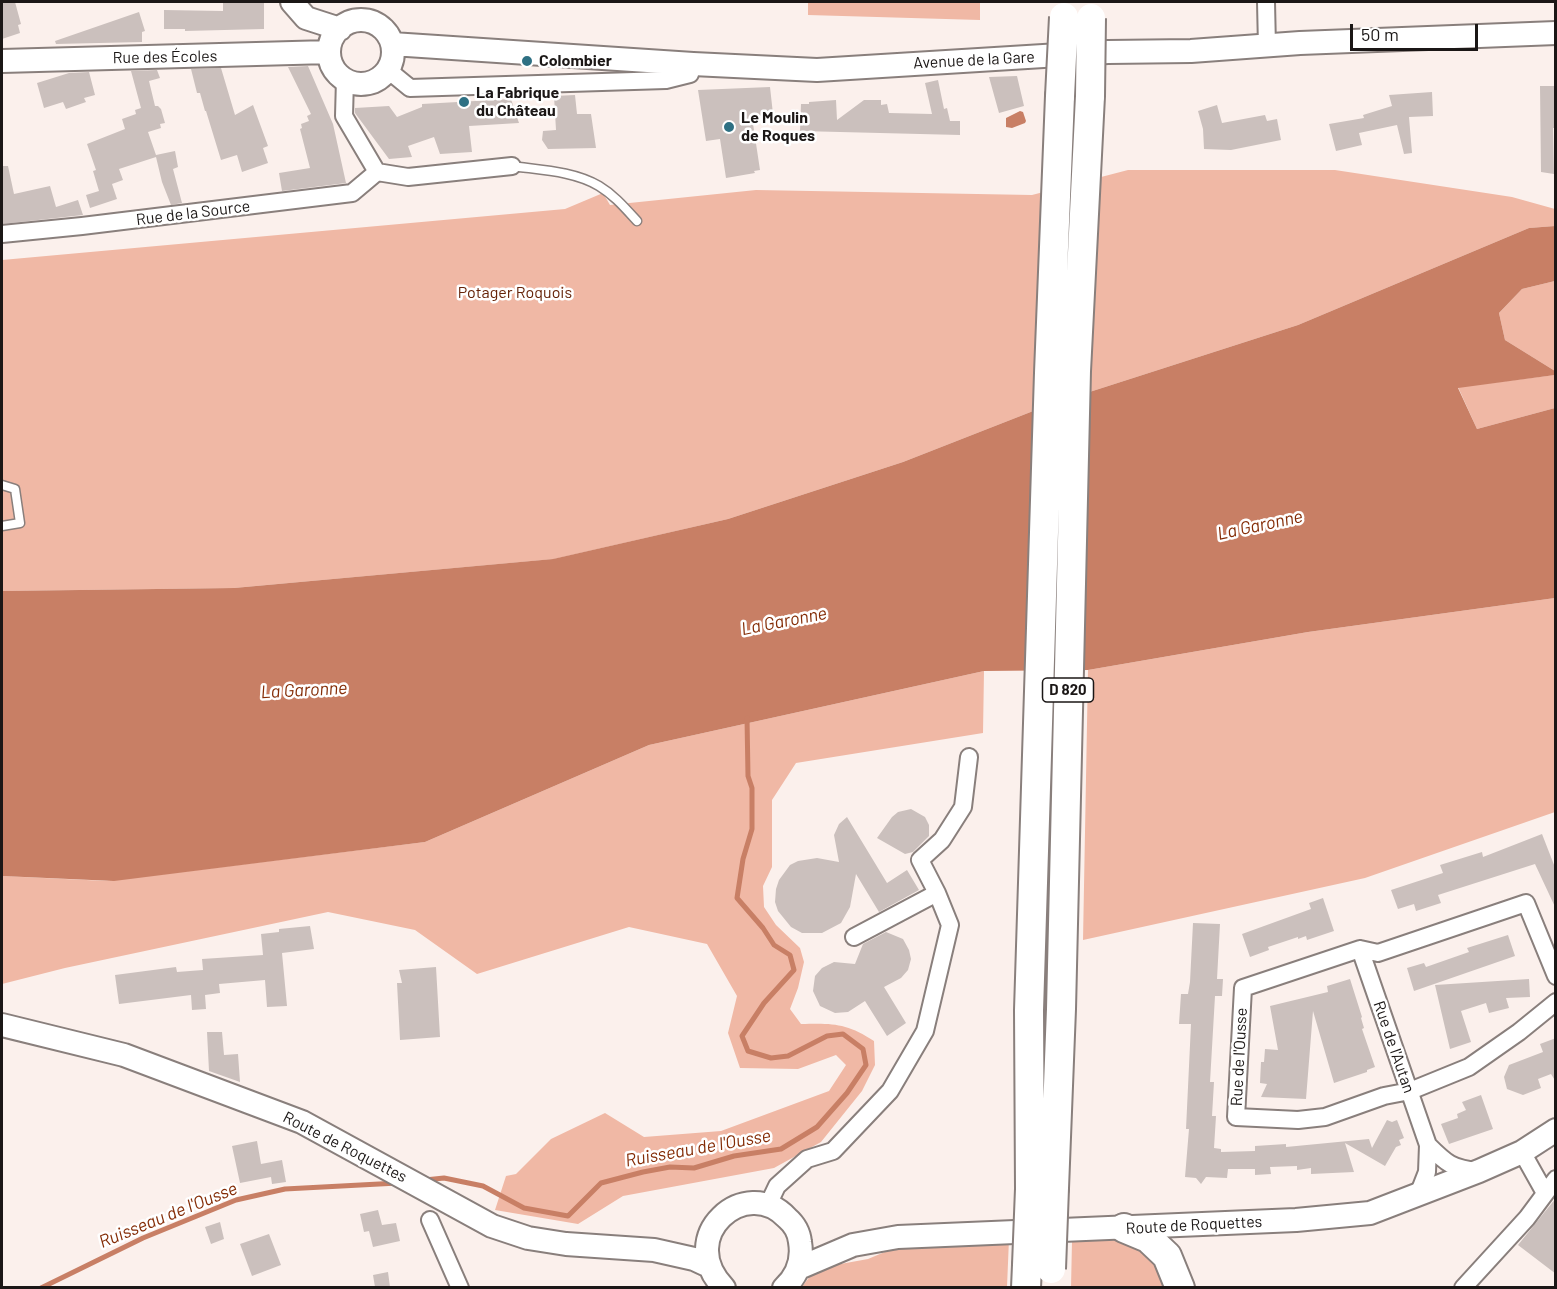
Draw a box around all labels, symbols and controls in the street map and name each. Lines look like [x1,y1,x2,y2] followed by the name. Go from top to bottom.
[1353,12,1480,50] scale bar
[1361,23,1399,45] text: 50 m
[113,46,217,68] street label: Rue des Écoles
[913,47,1035,73] street label: Avenue de la Gare
[539,51,612,71] place label: Colombier
[520,54,534,68] marker: Colombier
[476,83,559,121] place label: La Fabrique du Château
[457,95,471,109] marker: La Fabrique du Château
[741,108,815,146] place label: Le Moulin de Roques
[722,120,736,134] marker: Le Moulin de Roques
[135,196,251,230] street label: Rue de la Source
[458,283,572,303] park label: Potager Roquois
[1215,505,1305,545] water label: La Garonne
[739,602,829,640] water label: La Garonne
[260,677,348,703] water label: La Garonne
[1042,678,1094,702] road number: D 820
[1369,998,1419,1096] street label: Rue de l'Autan
[1227,1007,1251,1107] street label: Rue de l'Ousse
[280,1107,410,1187] street label: Route de Roquettes
[624,1125,772,1171] water label: Ruisseau de l'Ousse
[96,1177,240,1253] water label: Ruisseau de l'Ousse
[1125,1212,1263,1238] street label: Route de Roquettes

